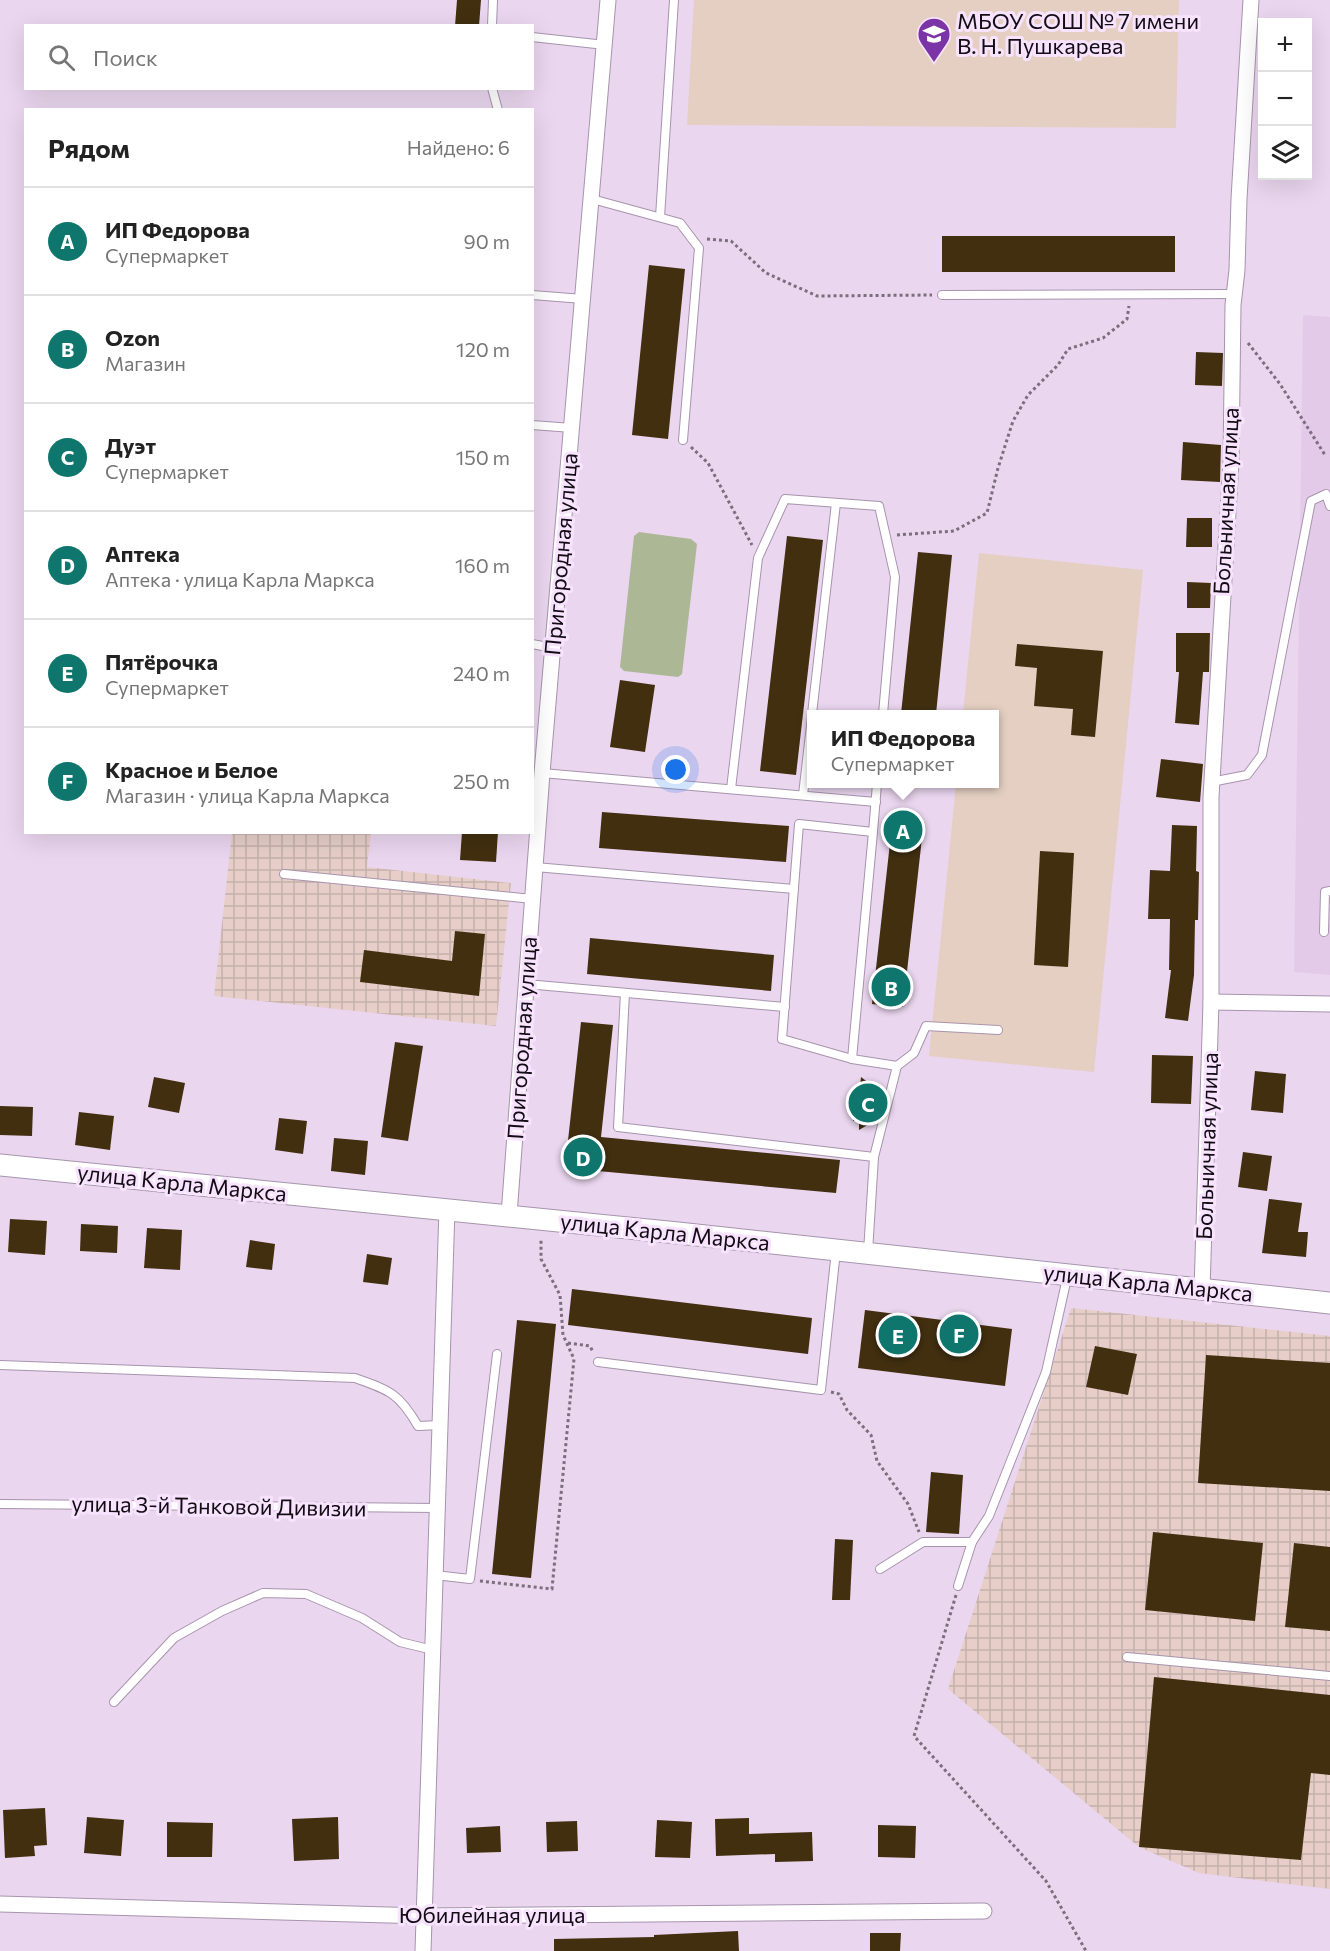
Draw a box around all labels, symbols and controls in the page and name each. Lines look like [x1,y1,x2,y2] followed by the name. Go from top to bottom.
[957,7,1199,59] place label: МБОУ СОШ № 7 имени В. Н. Пушкарева
[916,16,952,63] school or university icon: МБОУ СОШ № 7 имени В. Н. Пушкарева
[1258,18,1312,180] map controls
[1258,18,1312,72] button: +
[24,24,534,90] search box
[45,41,78,74] icon: search
[93,44,158,71] text: Поиск
[1258,72,1312,126] button: −
[1258,126,1312,180] button: layers
[48,132,130,163] text: Рядом
[407,135,510,159] text: Найдено: 6
[105,216,250,243] text: ИП Федорова
[60,229,75,253] text: A
[464,229,510,253] text: 90 m
[105,243,229,267] text: Супермаркет
[105,324,160,351] text: Ozon
[61,337,74,361] text: B
[456,337,510,361] text: 120 m
[105,351,186,375] text: Магазин
[1207,407,1244,595] street label: Больничная улица
[105,432,156,459] text: Дуэт
[61,445,74,469] text: C
[456,445,510,469] text: 150 m
[538,452,583,656] street label: Пригородная улица
[105,459,229,483] text: Супермаркет
[105,540,180,567] text: Аптека
[60,553,75,577] text: D
[455,553,510,577] text: 160 m
[105,567,375,591] text: Аптека · улица Карла Маркса
[105,648,218,675] text: Пятёрочка
[62,661,73,685] text: E
[453,661,510,685] text: 240 m
[105,675,229,699] text: Супермаркет
[807,710,999,788] popup
[831,724,975,751] text: ИП Федорова
[831,751,954,775] text: Супермаркет
[661,755,690,784] your location
[105,756,278,783] text: Красное и Белое
[62,769,73,793] text: F
[453,769,510,793] text: 250 m
[105,783,390,807] text: Магазин · улица Карла Маркса
[884,808,922,852] pin: A
[501,936,542,1140] street label: Пригородная улица
[872,964,910,1010] pin: B
[1190,1052,1223,1240] street label: Больничная улица
[848,1080,888,1126] pin: C
[564,1134,602,1180] pin: D
[76,1158,288,1207] street label: улица Карла Маркса
[559,1207,771,1256] street label: улица Карла Маркса
[1042,1258,1254,1307] street label: улица Карла Маркса
[878,1312,918,1358] pin: E
[940,1312,978,1356] pin: F
[71,1489,367,1522] street label: улица 3-й Танковой Дивизии
[399,1901,585,1928] street label: Юбилейная улица

